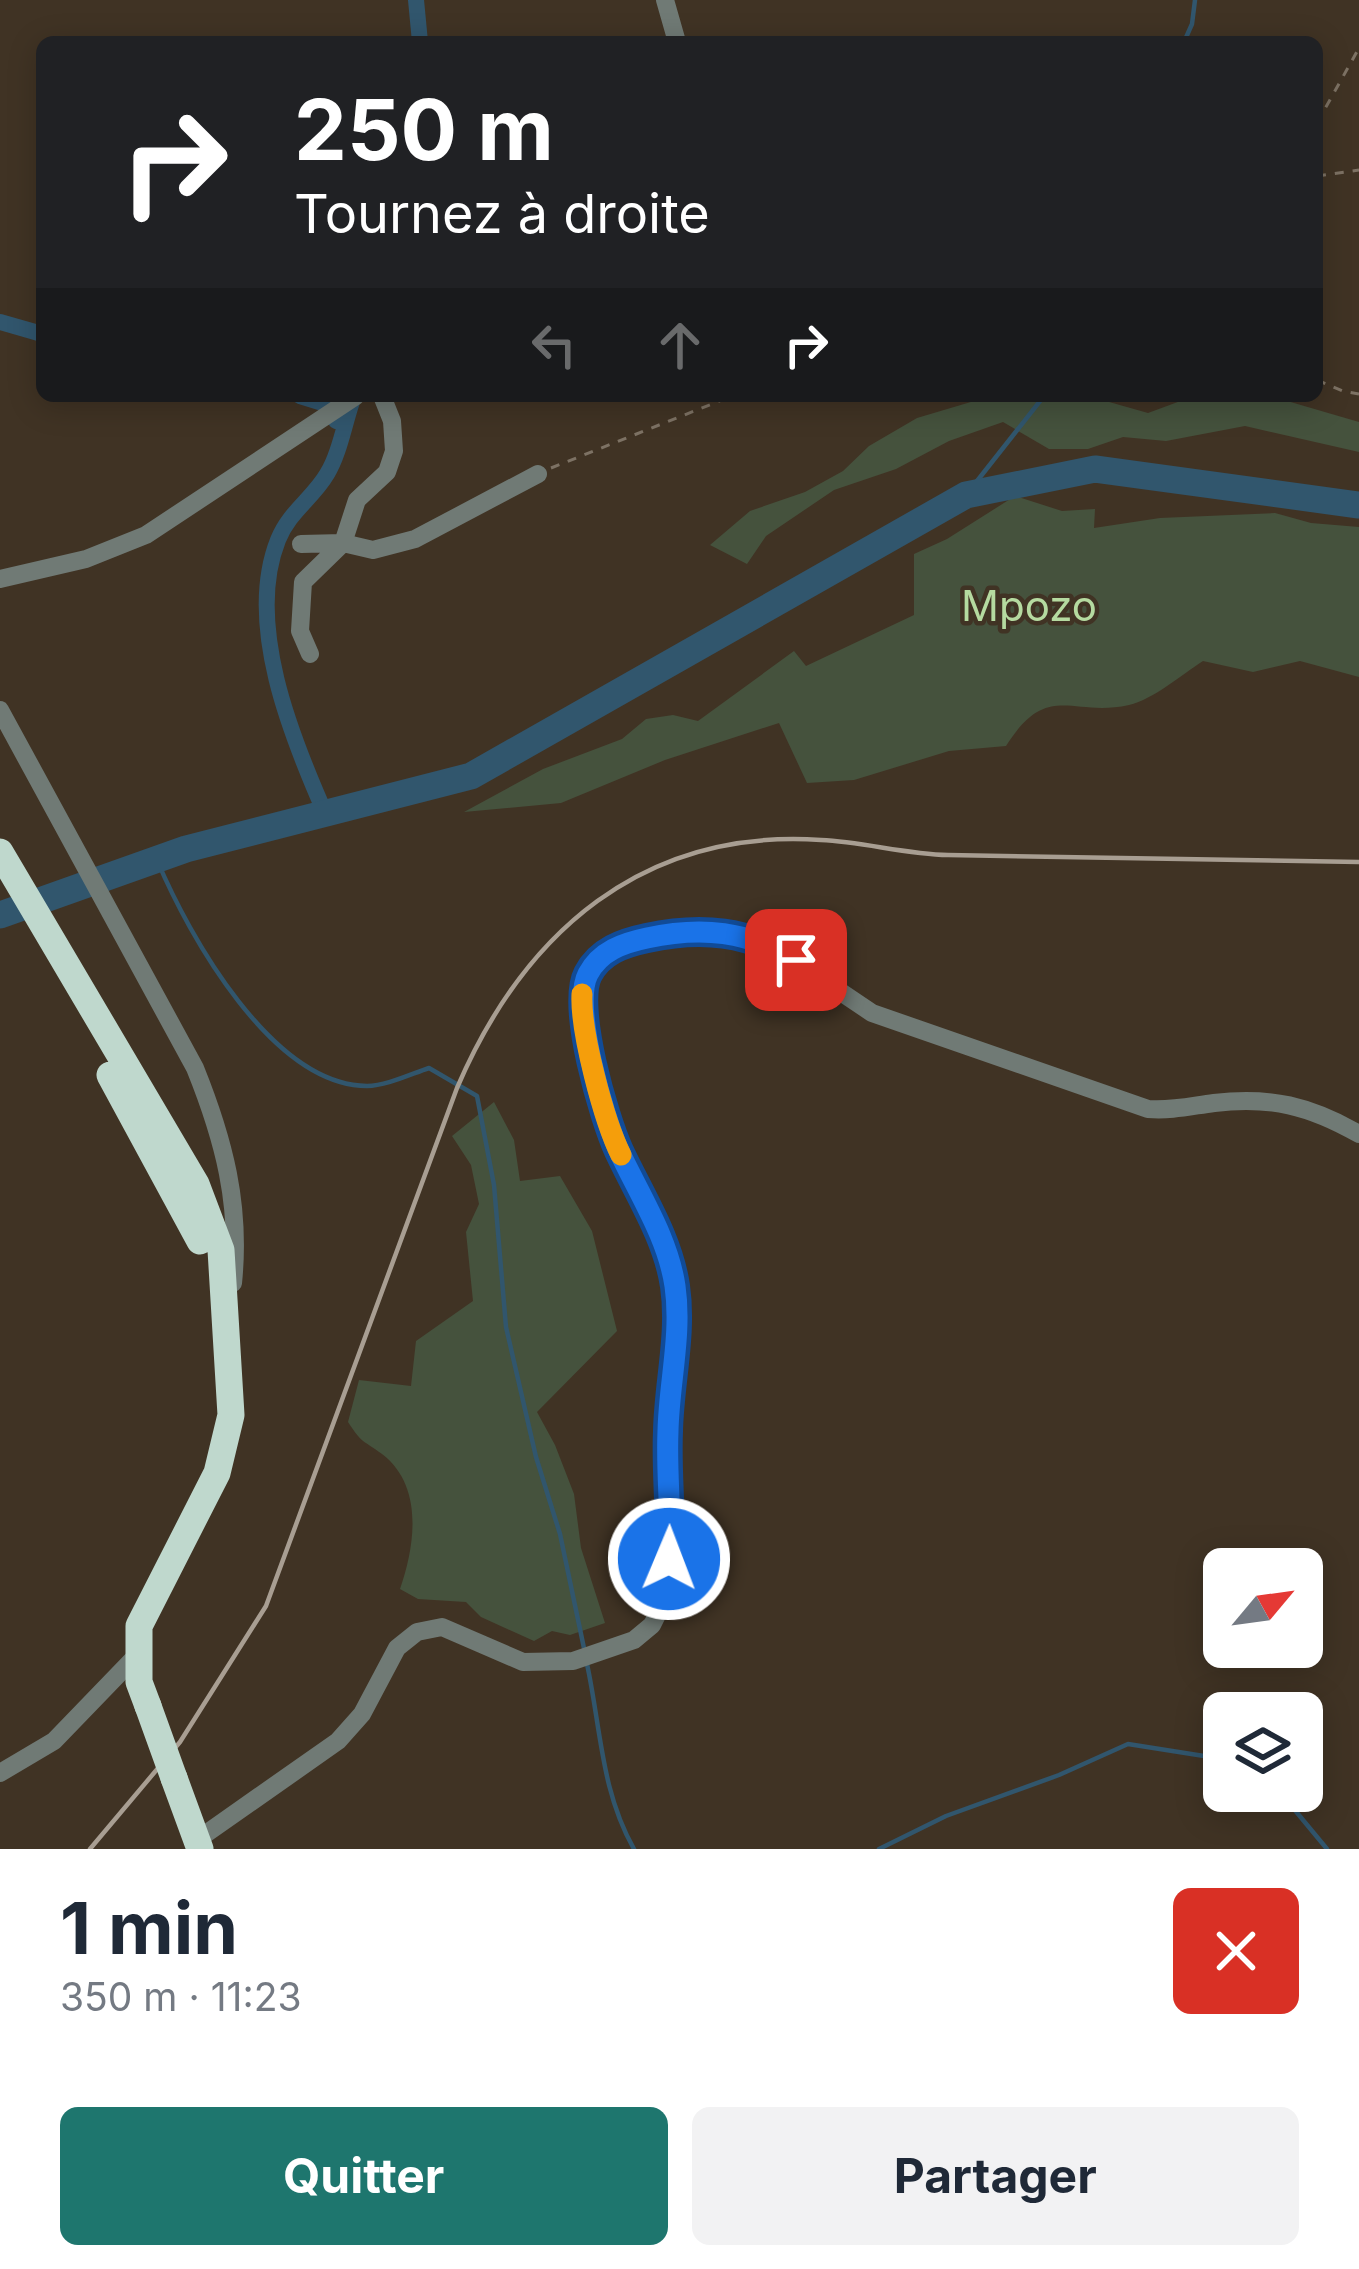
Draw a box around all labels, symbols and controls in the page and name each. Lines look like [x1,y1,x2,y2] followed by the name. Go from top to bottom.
[294,79,554,180] text: 250 m
[96,84,252,240] icon: right
[294,181,710,246] text: Tournez à droite
[521,312,587,378] icon: left
[647,312,713,378] icon: ahead
[773,312,839,378] icon: right
[961,580,1097,631] park label: Mpozo
[745,909,847,1011] pin
[763,927,829,993] icon: arrive
[606,1496,732,1622] position arrow
[1203,1548,1323,1668] north arrow
[1203,1548,1323,1812] map controls
[1203,1692,1323,1812] button: layers
[60,1884,238,1971] text: 1 min
[1173,1888,1299,2014] button: close
[60,1973,302,2020] text: 350 m · 11:23
[60,2107,668,2245] button: Quitter
[692,2107,1299,2245] button: Partager

